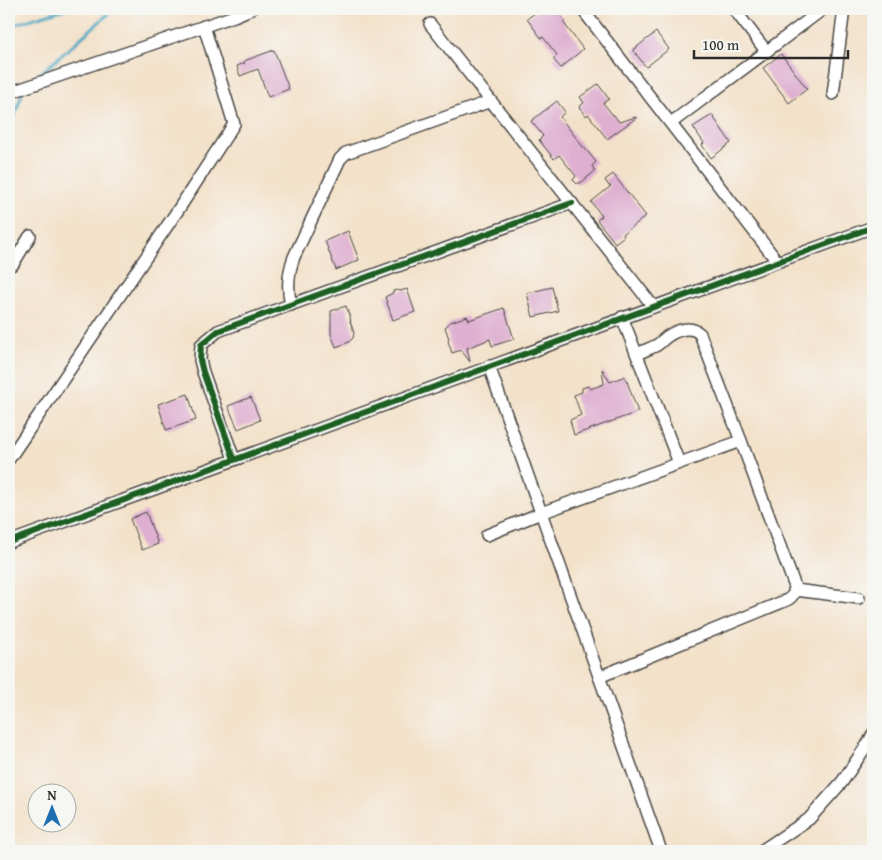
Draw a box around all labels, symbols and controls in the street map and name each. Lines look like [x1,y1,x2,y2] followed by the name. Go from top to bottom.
[694,28,848,60] scale bar
[702,34,740,55] text: 100 m
[28,782,78,832] north arrow
[47,785,57,805] text: N

